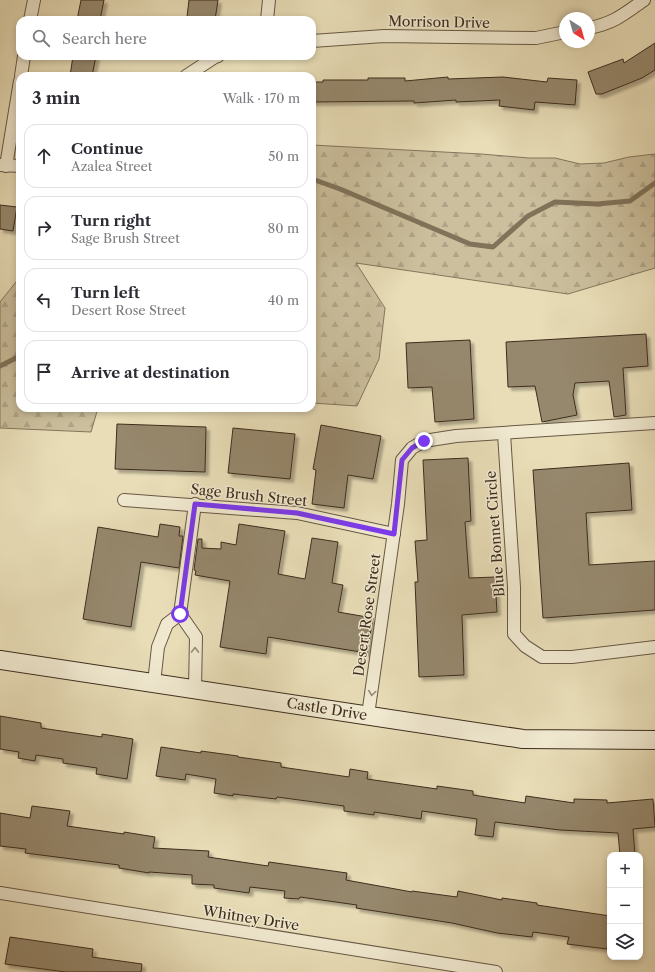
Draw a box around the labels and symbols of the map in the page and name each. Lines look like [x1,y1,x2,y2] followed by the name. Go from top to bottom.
[388,12,490,32] street label: Morrison Drive
[559,12,595,48] north arrow
[415,432,433,450] route end
[482,470,508,598] street label: Blue Bonnet Circle
[190,480,308,510] street label: Sage Brush Street
[349,552,385,678] street label: Desert Rose Street
[171,605,189,623] route start
[191,647,199,653] one-way arrow
[368,690,377,696] one-way arrow
[285,694,369,724] street label: Castle Drive
[200,901,301,935] street label: Whitney Drive

